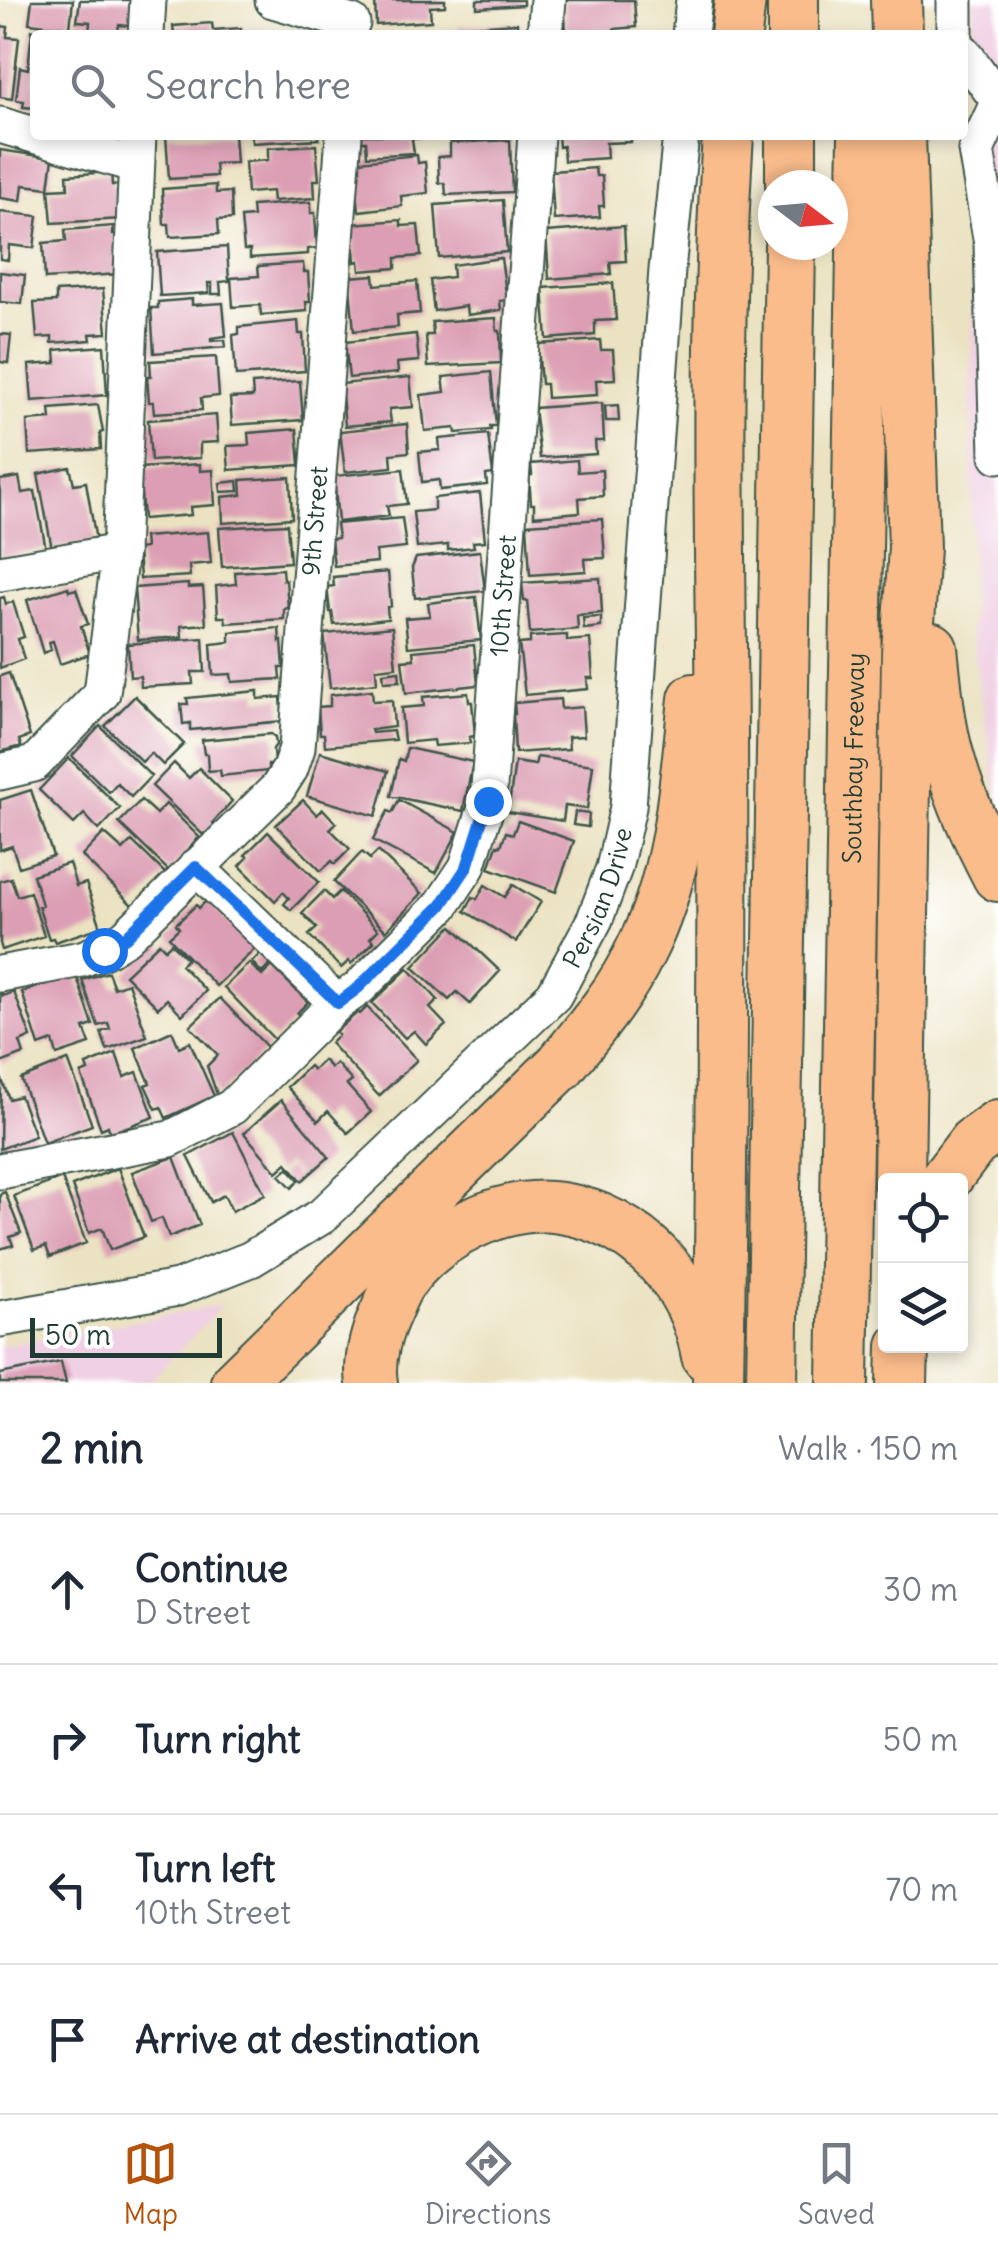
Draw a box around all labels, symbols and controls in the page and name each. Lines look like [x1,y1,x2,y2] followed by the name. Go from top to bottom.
[30,30,968,140] search box
[65,58,120,113] icon: search
[145,62,351,109] text: Search here
[758,170,848,260] north arrow
[294,465,335,577] street label: 9th Street
[482,534,523,658] street label: 10th Street
[836,652,871,864] street label: Southbay Freeway
[466,779,512,825] route end
[556,825,639,974] street label: Persian Drive
[82,928,128,974] route start
[878,1173,968,1353] map controls
[878,1173,968,1263] button: locate
[878,1263,968,1353] button: layers
[30,1313,222,1358] scale bar
[45,1317,111,1353] text: 50 m
[40,1422,144,1474] text: 2 min
[778,1428,958,1469] text: Walk · 150 m
[135,1545,288,1592] text: Continue
[40,1562,95,1617] icon: ahead
[883,1569,958,1610] text: 30 m
[135,1592,251,1633] text: D Street
[40,1712,95,1767] icon: right
[135,1716,301,1763] text: Turn right
[883,1719,958,1760] text: 50 m
[135,1845,275,1892] text: Turn left
[40,1862,95,1917] icon: left
[886,1869,958,1910] text: 70 m
[135,1892,291,1933] text: 10th Street
[40,2012,95,2067] icon: arrive
[135,2016,480,2063] text: Arrive at destination
[123,2136,178,2232] tab: Map
[425,2136,551,2232] tab: Directions
[798,2136,875,2232] tab: Saved

